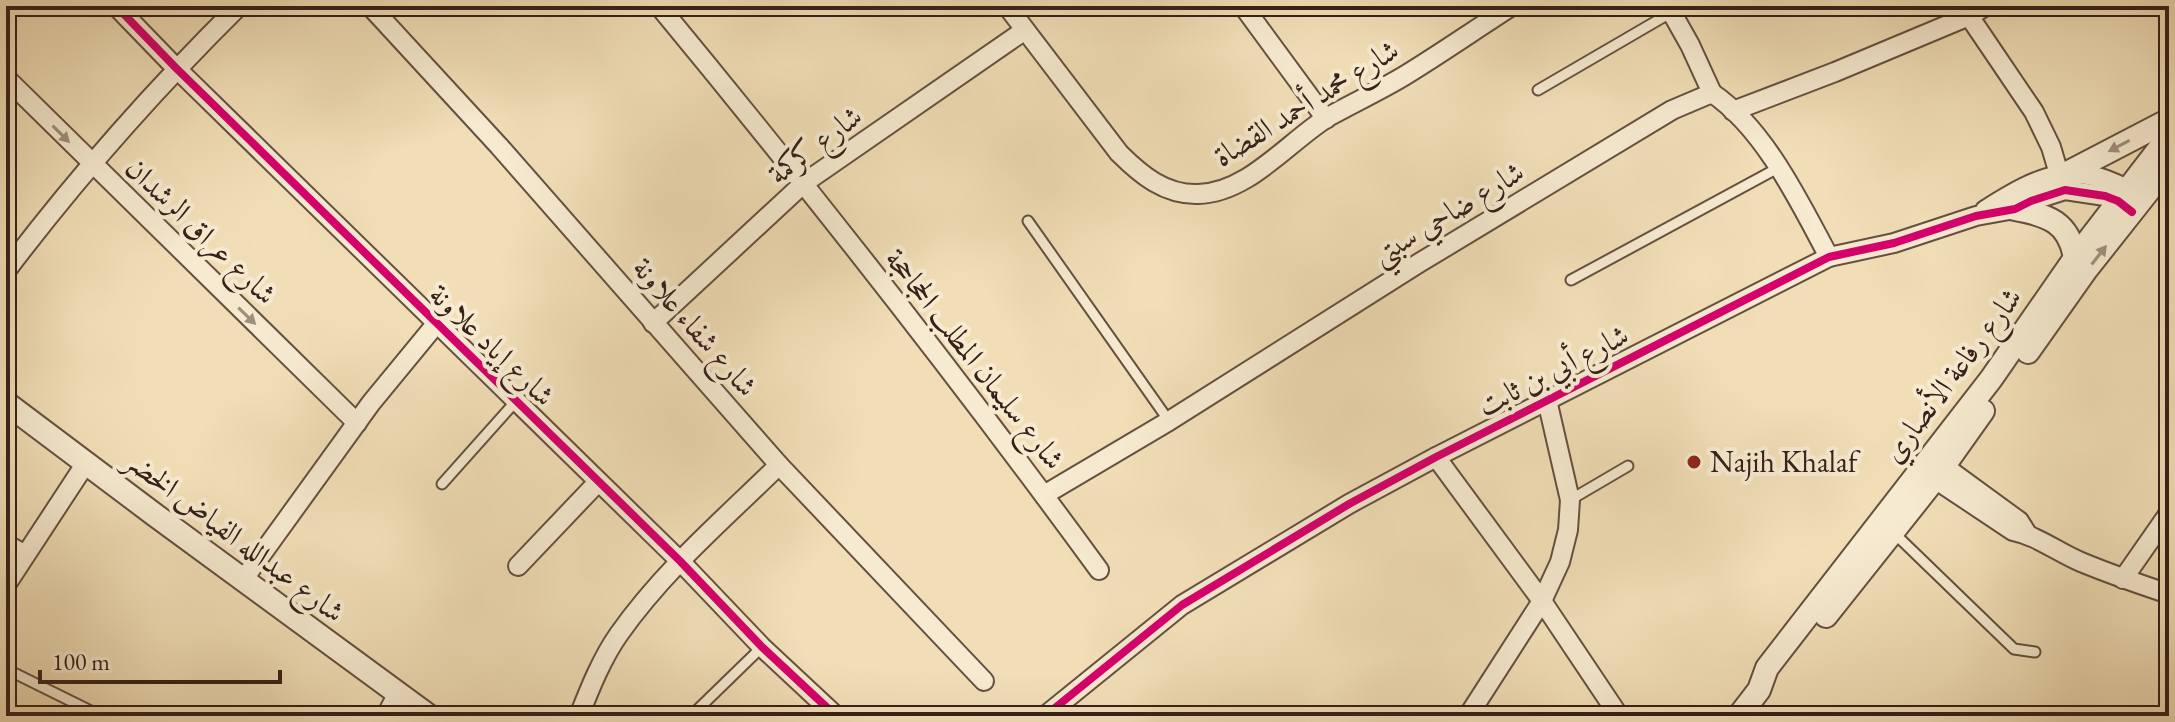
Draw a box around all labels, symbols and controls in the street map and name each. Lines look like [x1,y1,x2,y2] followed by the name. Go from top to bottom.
[1205,29,1409,180] street label: شارع محمد أحمد القضاة
[760,96,873,198] street label: شارع كركمة
[51,124,70,142] one-way arrow
[2108,140,2131,153] one-way arrow
[113,148,285,317] street label: شارع عراق الرشدان
[1364,152,1536,281] street label: شارع ضاحي سبتي
[872,240,1074,481] street label: شارع سليمان المطلب الحجاحجة
[2090,244,2106,265] one-way arrow
[620,249,767,408] street label: شارع شفاء علاونة
[417,275,564,419] street label: شارع إياد علاونة
[1872,279,2035,474] street label: شارع رفاعة الأنصاري
[237,306,256,324] one-way arrow
[1470,314,1638,430] street label: شارع أبي بن ثابت
[112,438,353,636] street label: شارع عبدالله الفياض الخضر
[1710,442,1861,481] place label: Najih Khalaf
[1685,453,1703,471] marker: Najih Khalaf
[40,634,280,684] scale bar
[52,646,110,677] text: 100 m

